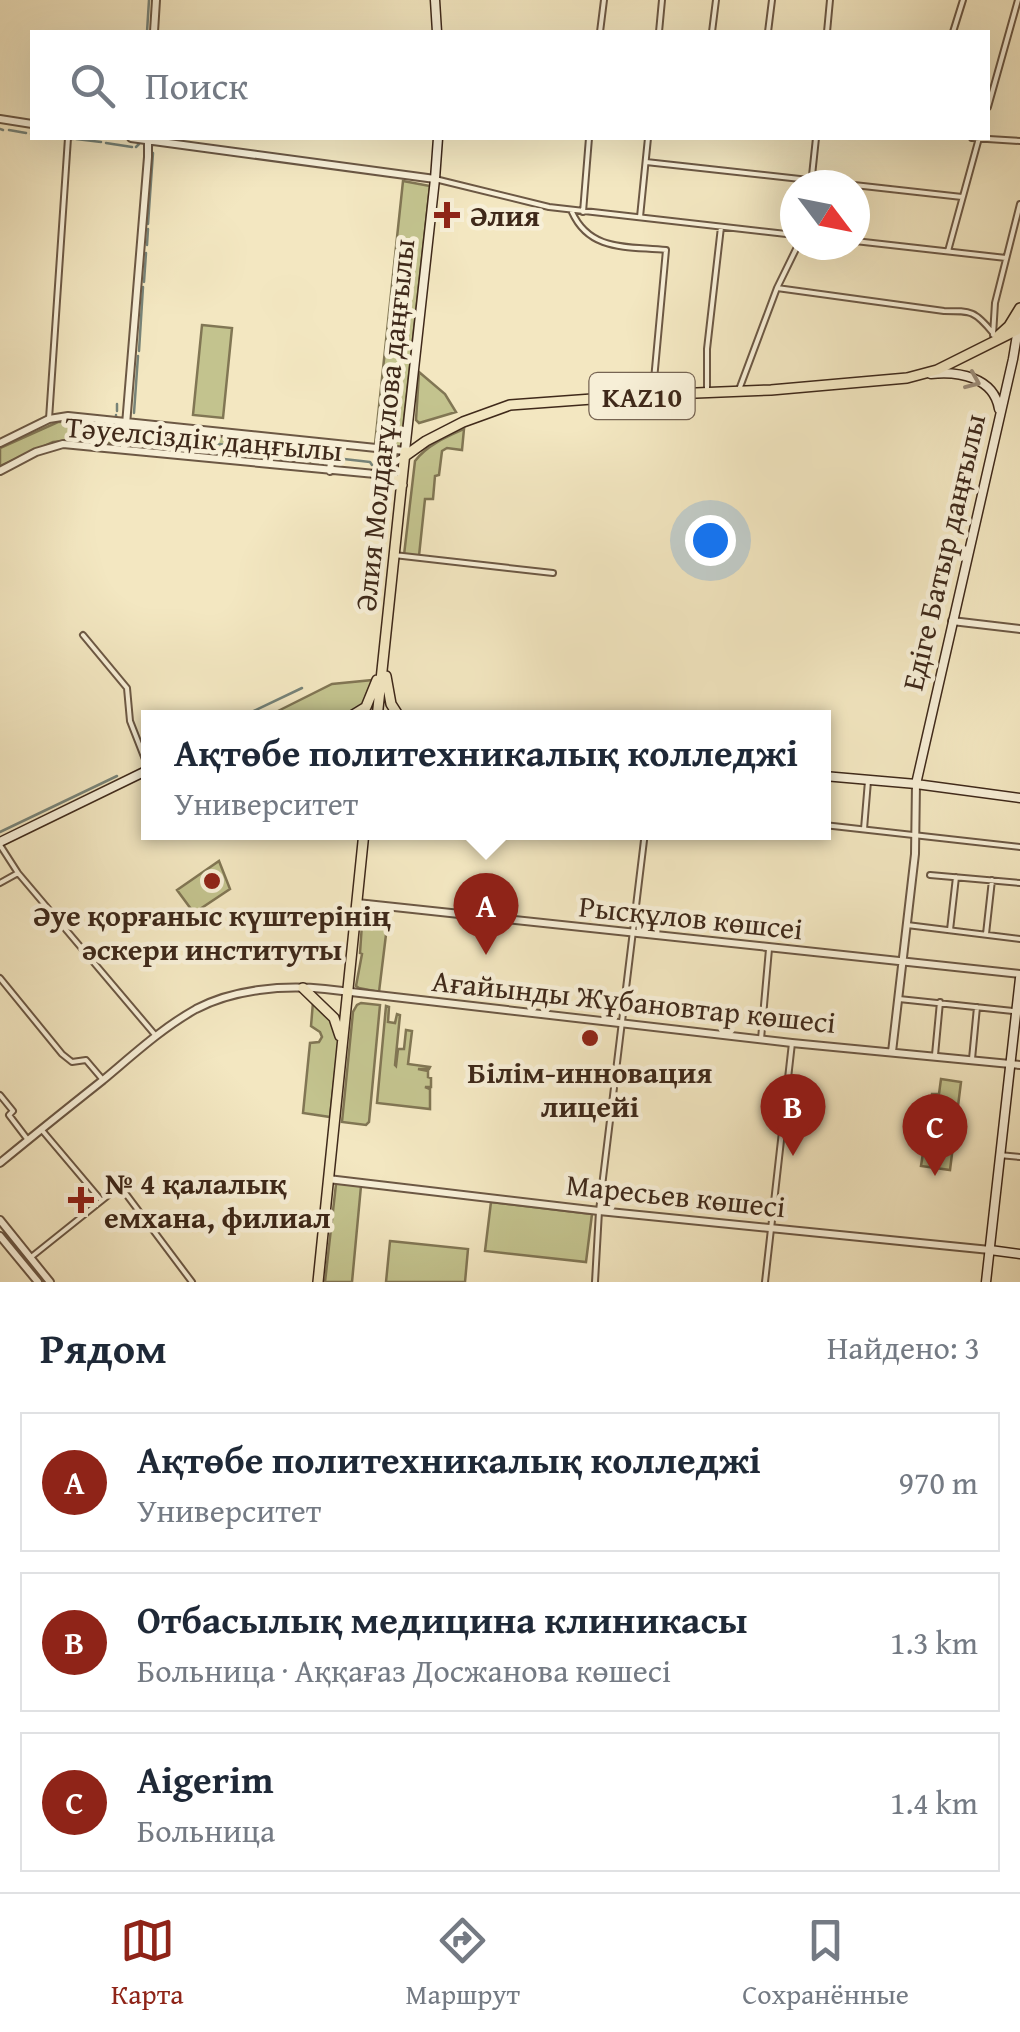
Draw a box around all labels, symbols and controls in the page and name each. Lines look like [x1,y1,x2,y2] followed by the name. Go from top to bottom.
[30,30,990,140] search box
[145,57,248,113] text: Поиск
[65,58,120,113] icon: search
[780,170,870,260] north arrow
[470,193,540,237] place label: Әлия
[434,202,460,228] marker: Әлия
[343,237,425,613] street label: Әлия Молдағұлова даңғылы
[963,369,981,389] one-way arrow
[590,373,694,419] road number: KAZ10
[64,404,344,472] street label: Тәуелсіздік даңғылы
[890,409,996,695] street label: Едіге Батыр даңғылы
[685,515,736,566] your location
[141,710,831,840] popup
[174,724,798,780] text: Ақтөбе политехникалық колледжі
[174,780,358,827] text: Университет
[201,870,223,892] marker: Әуе қорғаныс күштерінің әскери институты
[454,872,518,955] pin: A
[577,883,805,951] street label: Рысқұлов көшсеі
[33,893,391,971] place label: Әуе қорғаныс күштерінің әскери институты
[430,958,838,1044] street label: Ағайынды Жұбановтар көшесі
[579,1027,601,1049] marker: Білім-инновация лицейі
[468,1050,712,1128] place label: Білім-инновация лицейі
[760,1074,826,1156] pin: B
[902,1094,968,1176] pin: C
[104,1161,331,1239] place label: № 4 қалалық емхана, филиал
[564,1162,788,1228] street label: Маресьев көшесі
[68,1187,94,1213] marker: № 4 қалалық емхана, филиал
[40,1317,167,1378] text: Рядом
[827,1324,980,1371] text: Найдено: 3
[137,1431,761,1487] text: Ақтөбе политехникалық колледжі
[64,1459,85,1506] text: A
[899,1459,978,1506] text: 970 m
[137,1487,321,1534] text: Университет
[137,1591,748,1647] text: Отбасылық медицина клиникасы
[65,1619,84,1666] text: B
[890,1619,978,1666] text: 1.3 km
[137,1647,671,1694] text: Больница · Аққағаз Досжанова көшесі
[137,1751,274,1807] text: Aigerim
[65,1779,84,1826] text: C
[890,1779,978,1826] text: 1.4 km
[137,1807,275,1854] text: Больница
[111,1913,184,2014] tab: Карта
[406,1913,520,2014] tab: Маршрут
[742,1913,909,2014] tab: Сохранённые

